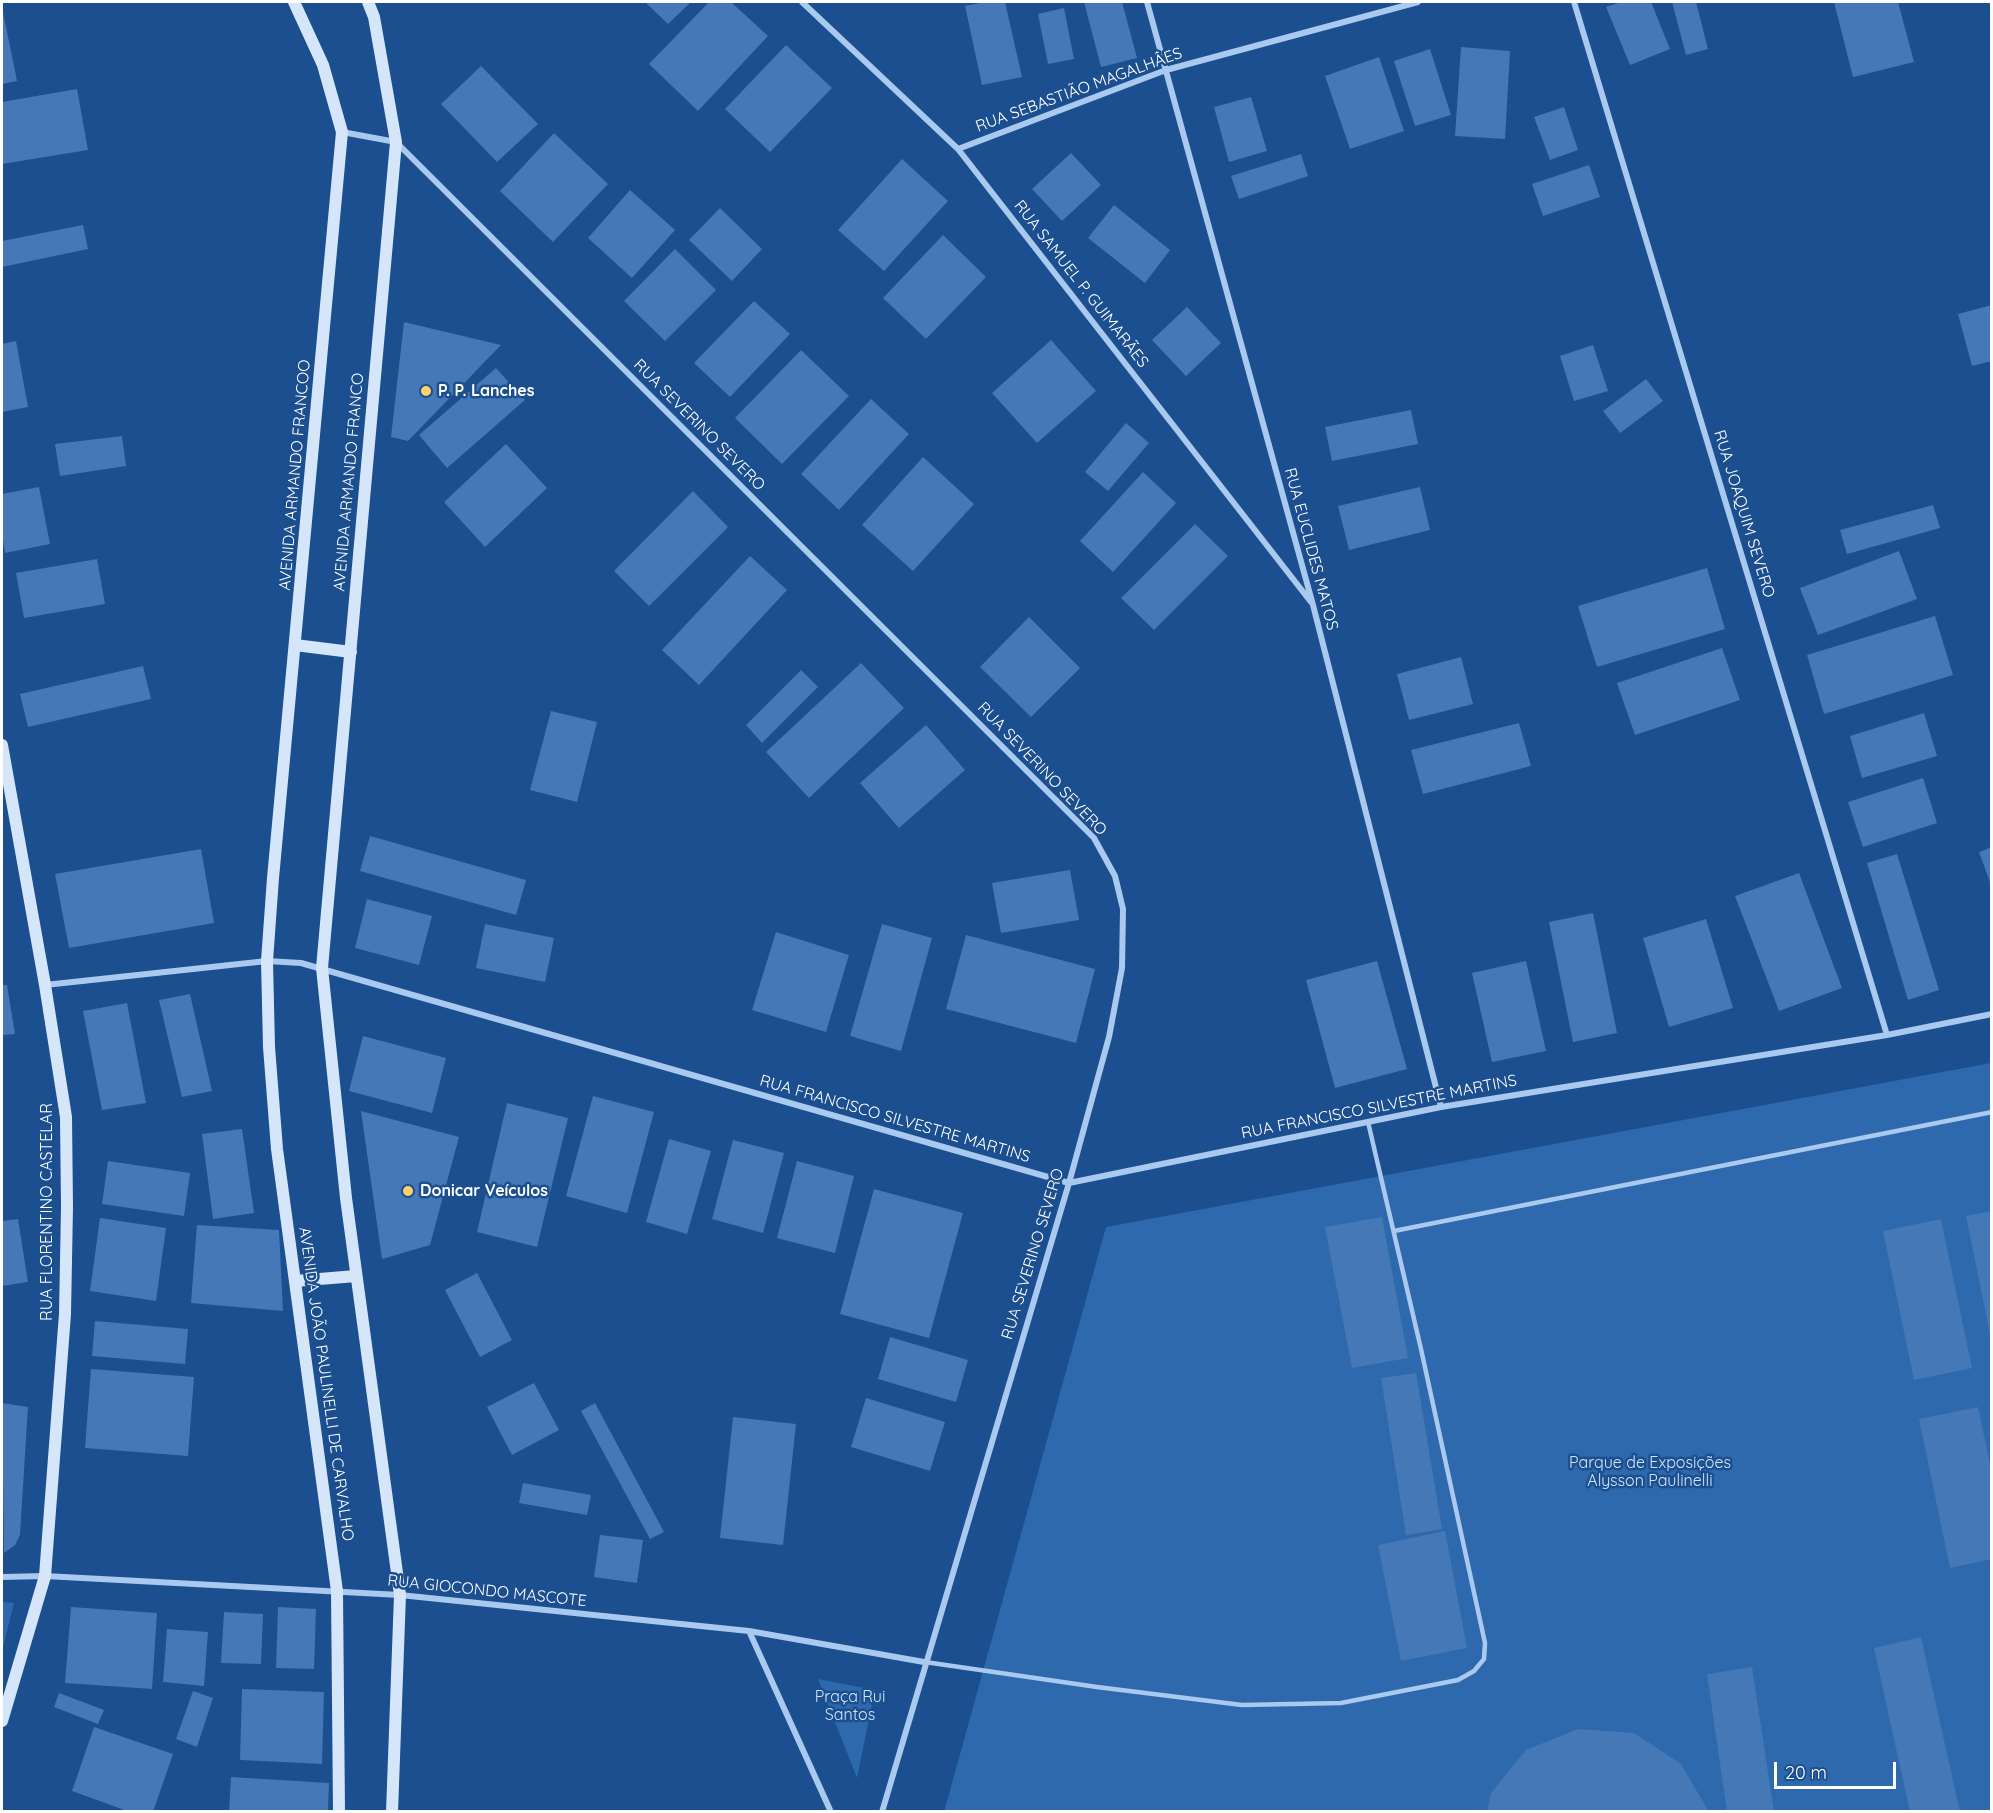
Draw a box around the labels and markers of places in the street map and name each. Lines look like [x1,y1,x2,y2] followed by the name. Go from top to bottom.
[438,381,534,401] place label: P. P. Lanches
[419,384,433,398] marker: P. P. Lanches
[420,1181,548,1201] place label: Donicar Veículos
[401,1184,415,1198] marker: Donicar Veículos

